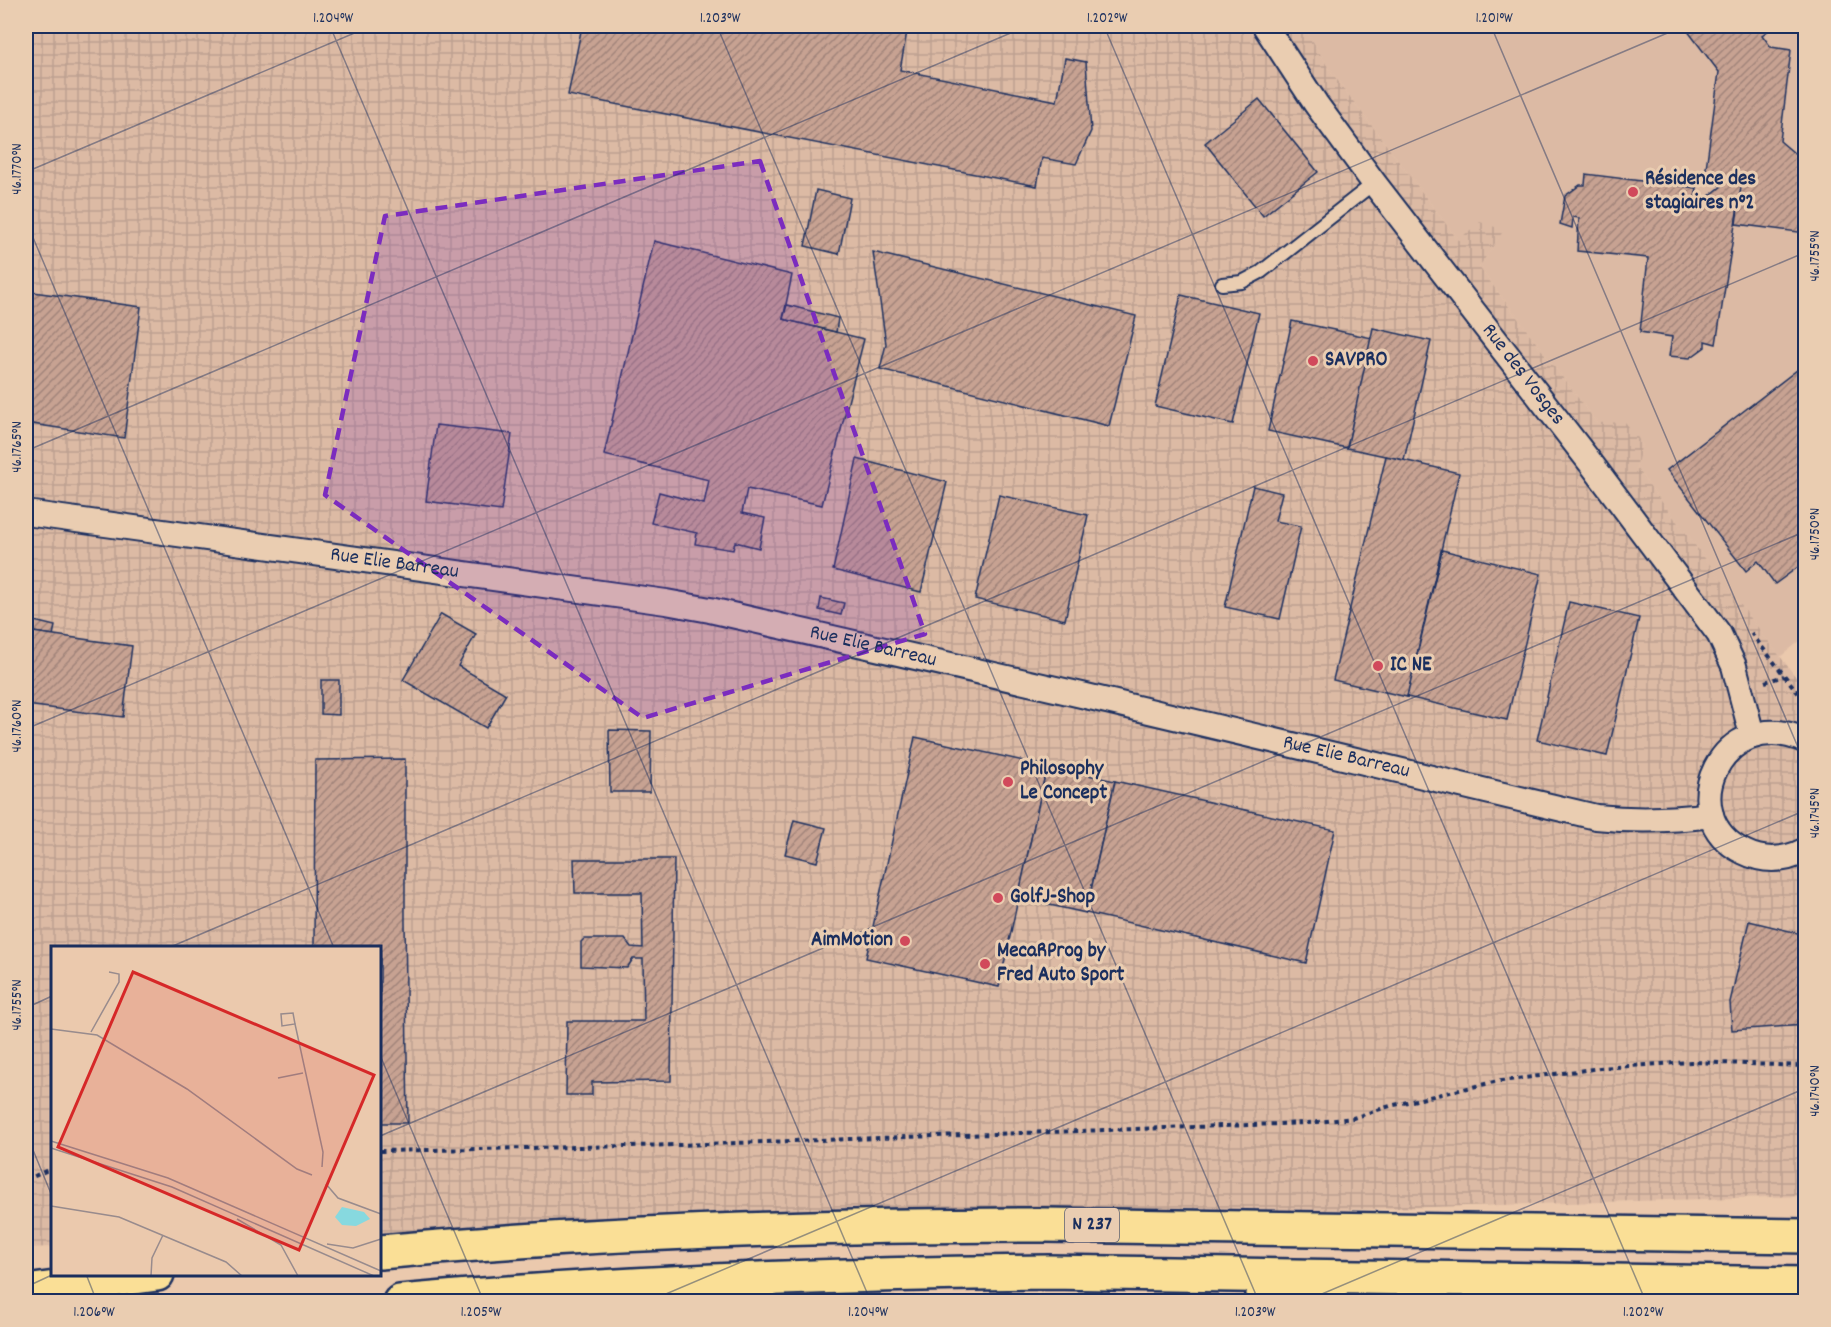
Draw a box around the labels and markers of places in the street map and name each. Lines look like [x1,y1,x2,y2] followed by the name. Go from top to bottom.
[1645,165,1756,219] place label: Résidence des stagiaires n°2
[1626,185,1640,199] marker: Résidence des stagiaires n°2
[1325,346,1388,376] place label: SAVPRO
[1306,354,1320,368] marker: SAVPRO
[1390,651,1432,681] place label: IC NE
[1371,659,1385,673] marker: IC NE
[1020,755,1107,809] place label: Philosophy Le Concept
[1001,775,1015,789] marker: Philosophy Le Concept
[1010,883,1095,913] place label: GolfJ-Shop
[991,891,1005,905] marker: GolfJ-Shop
[811,926,893,956] place label: AimMotion
[898,934,912,948] marker: AimMotion
[997,937,1125,991] place label: MecaRProg by Fred Auto Sport
[978,957,992,971] marker: MecaRProg by Fred Auto Sport

